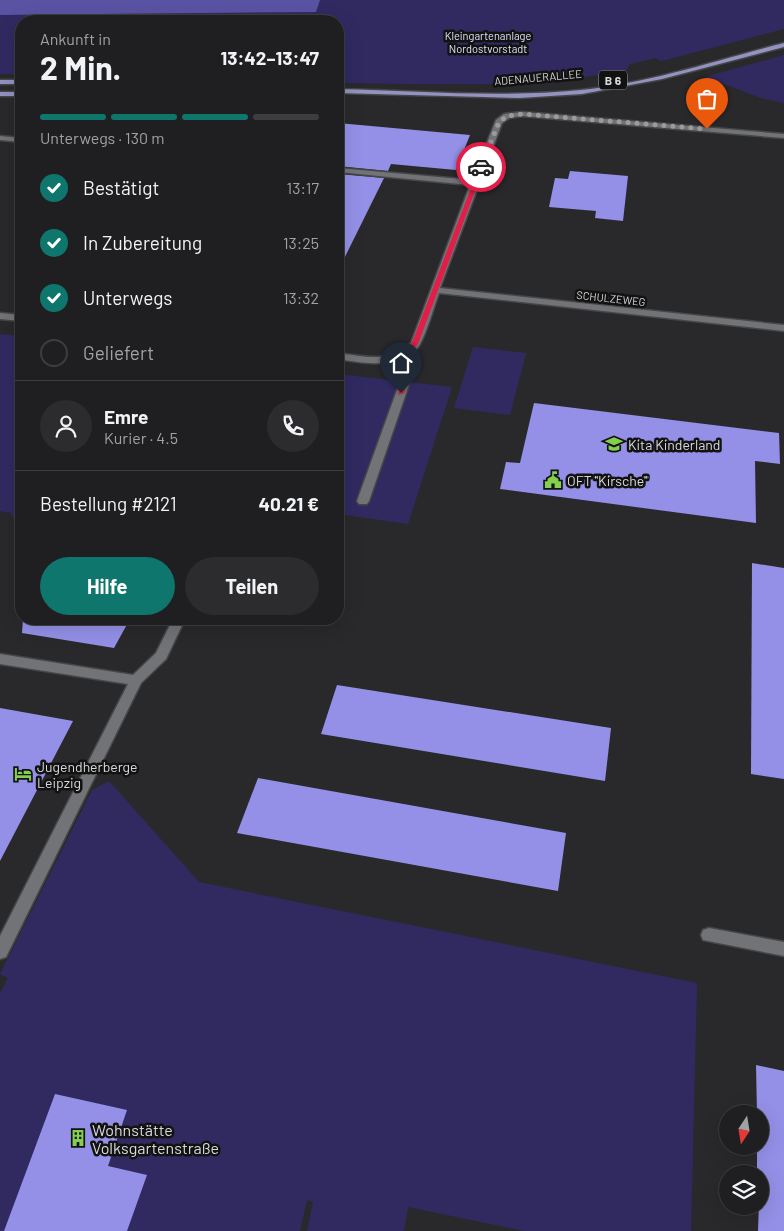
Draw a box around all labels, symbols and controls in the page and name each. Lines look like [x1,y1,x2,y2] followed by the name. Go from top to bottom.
[40,29,111,48] text: Ankunft in
[445,29,531,55] park label: Kleingartenanlage Nordostvorstadt
[220,46,319,69] text: 13:42–13:47
[40,48,121,86] text: 2 Min.
[494,67,583,87] street label: ADENAUERALLEE
[599,70,627,90] road number: B 6
[686,78,728,129] pin
[693,85,721,113] icon: bag
[40,128,164,147] text: Unterwegs · 130 m
[456,142,506,192] courier
[467,153,495,181] icon: car
[40,174,68,202] icon: check
[83,176,159,199] text: Bestätigt
[287,178,319,197] text: 13:17
[40,229,68,257] icon: check
[83,231,202,254] text: In Zubereitung
[283,233,319,252] text: 13:25
[40,284,68,312] icon: check
[83,286,172,309] text: Unterwegs
[283,288,319,307] text: 13:32
[576,288,646,308] street label: SCHULZEWEG
[83,341,154,364] text: Geliefert
[380,342,422,393] pin
[387,349,415,377] icon: home
[40,400,92,452] button: person
[267,400,319,452] button: phone
[104,405,148,428] text: Emre
[104,428,178,447] text: Kurier · 4.5
[604,434,624,454] school or university icon: Kita Kinderland
[628,436,720,453] place label: Kita Kinderland
[543,470,563,490] public building icon: OFT "Kirsche"
[567,472,648,489] place label: OFT "Kirsche"
[40,492,177,515] text: Bestellung #2121
[258,492,319,515] text: 40.21 €
[40,557,175,615] button: Hilfe
[185,557,319,615] button: Teilen
[37,758,138,791] place label: Jugendherberge Leipzig
[13,764,33,784] hotel icon: Jugendherberge Leipzig
[719,1105,769,1155] north arrow
[719,1105,769,1215] map controls
[92,1120,219,1157] place label: Wohnstätte Volksgartenstraße
[68,1128,88,1148] building icon: Wohnstätte Volksgartenstraße
[719,1165,769,1215] button: layers

